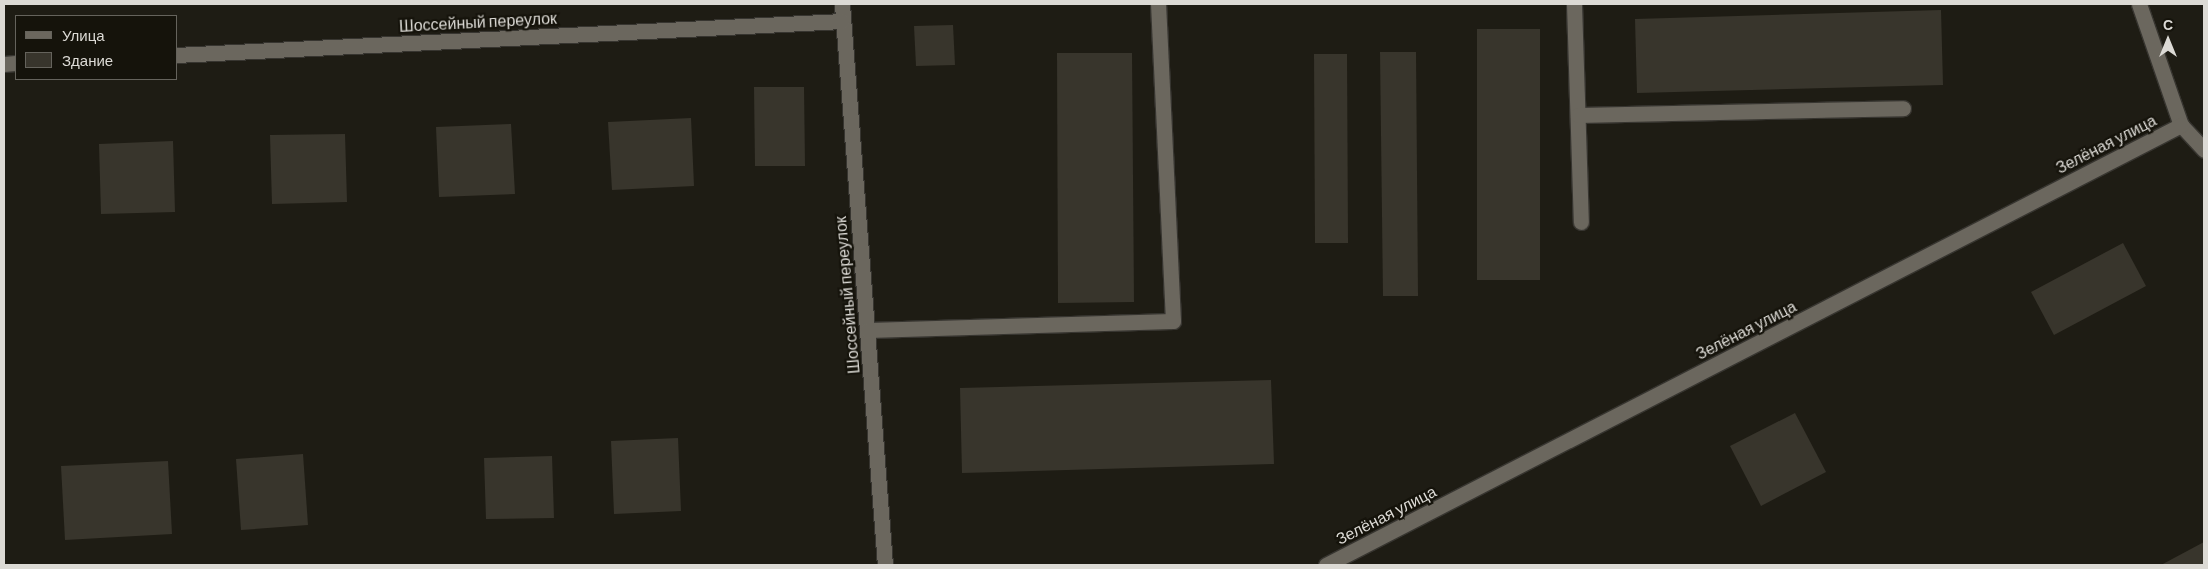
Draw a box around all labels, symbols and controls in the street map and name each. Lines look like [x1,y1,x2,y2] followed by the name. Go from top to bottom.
[399,8,557,36] street label: Шоссейный переулок
[15,15,178,80] legend
[2143,15,2193,65] north arrow
[2163,16,2173,33] text: С
[62,26,105,44] text: Улица
[62,51,113,69] text: Здание
[2053,111,2159,177] street label: Зелёная улица
[831,215,863,375] street label: Шоссейный переулок
[1693,297,1799,363] street label: Зелёная улица
[1333,482,1439,548] street label: Зелёная улица

